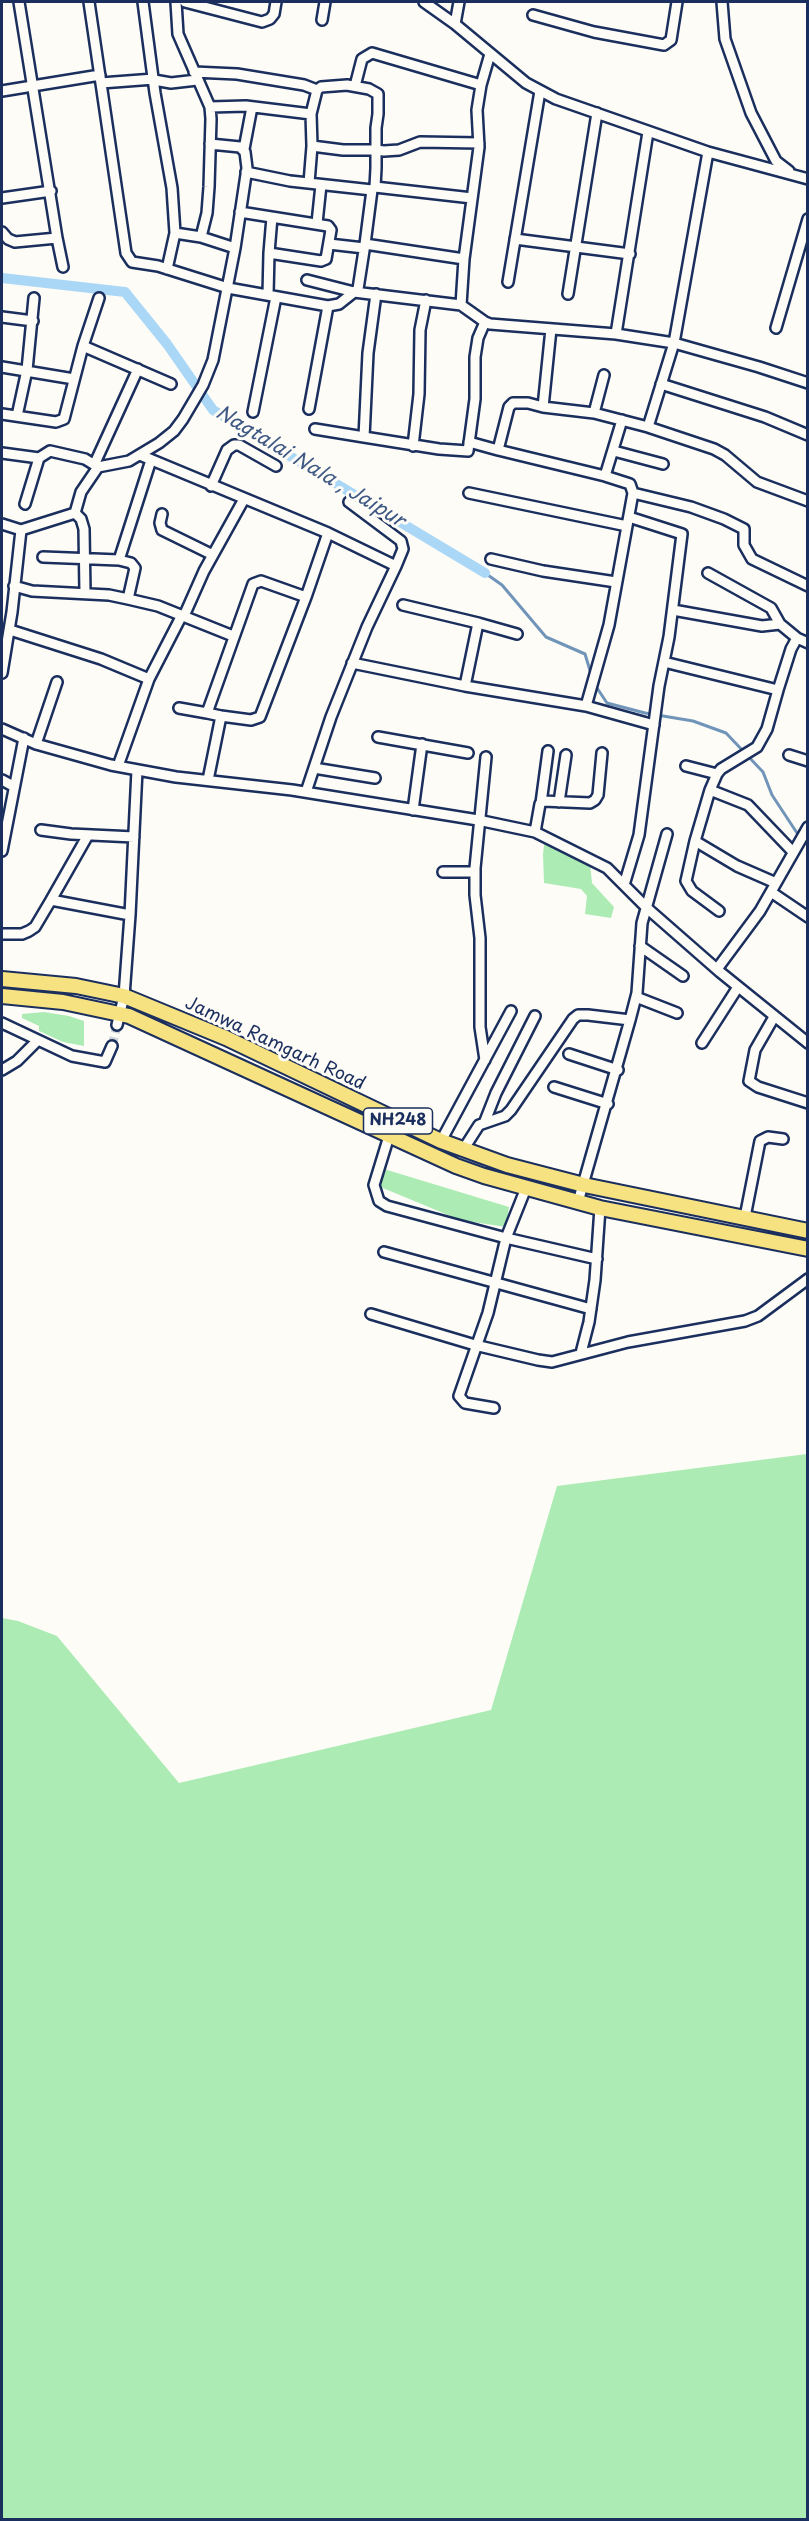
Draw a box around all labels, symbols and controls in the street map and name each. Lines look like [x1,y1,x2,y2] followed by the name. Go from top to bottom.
[211,401,409,533] water label: Nagtalai Nala , Jaipur
[181,993,369,1095] street label: Jamwa Ramgarh Road
[364,1108,432,1134] road number: NH248

